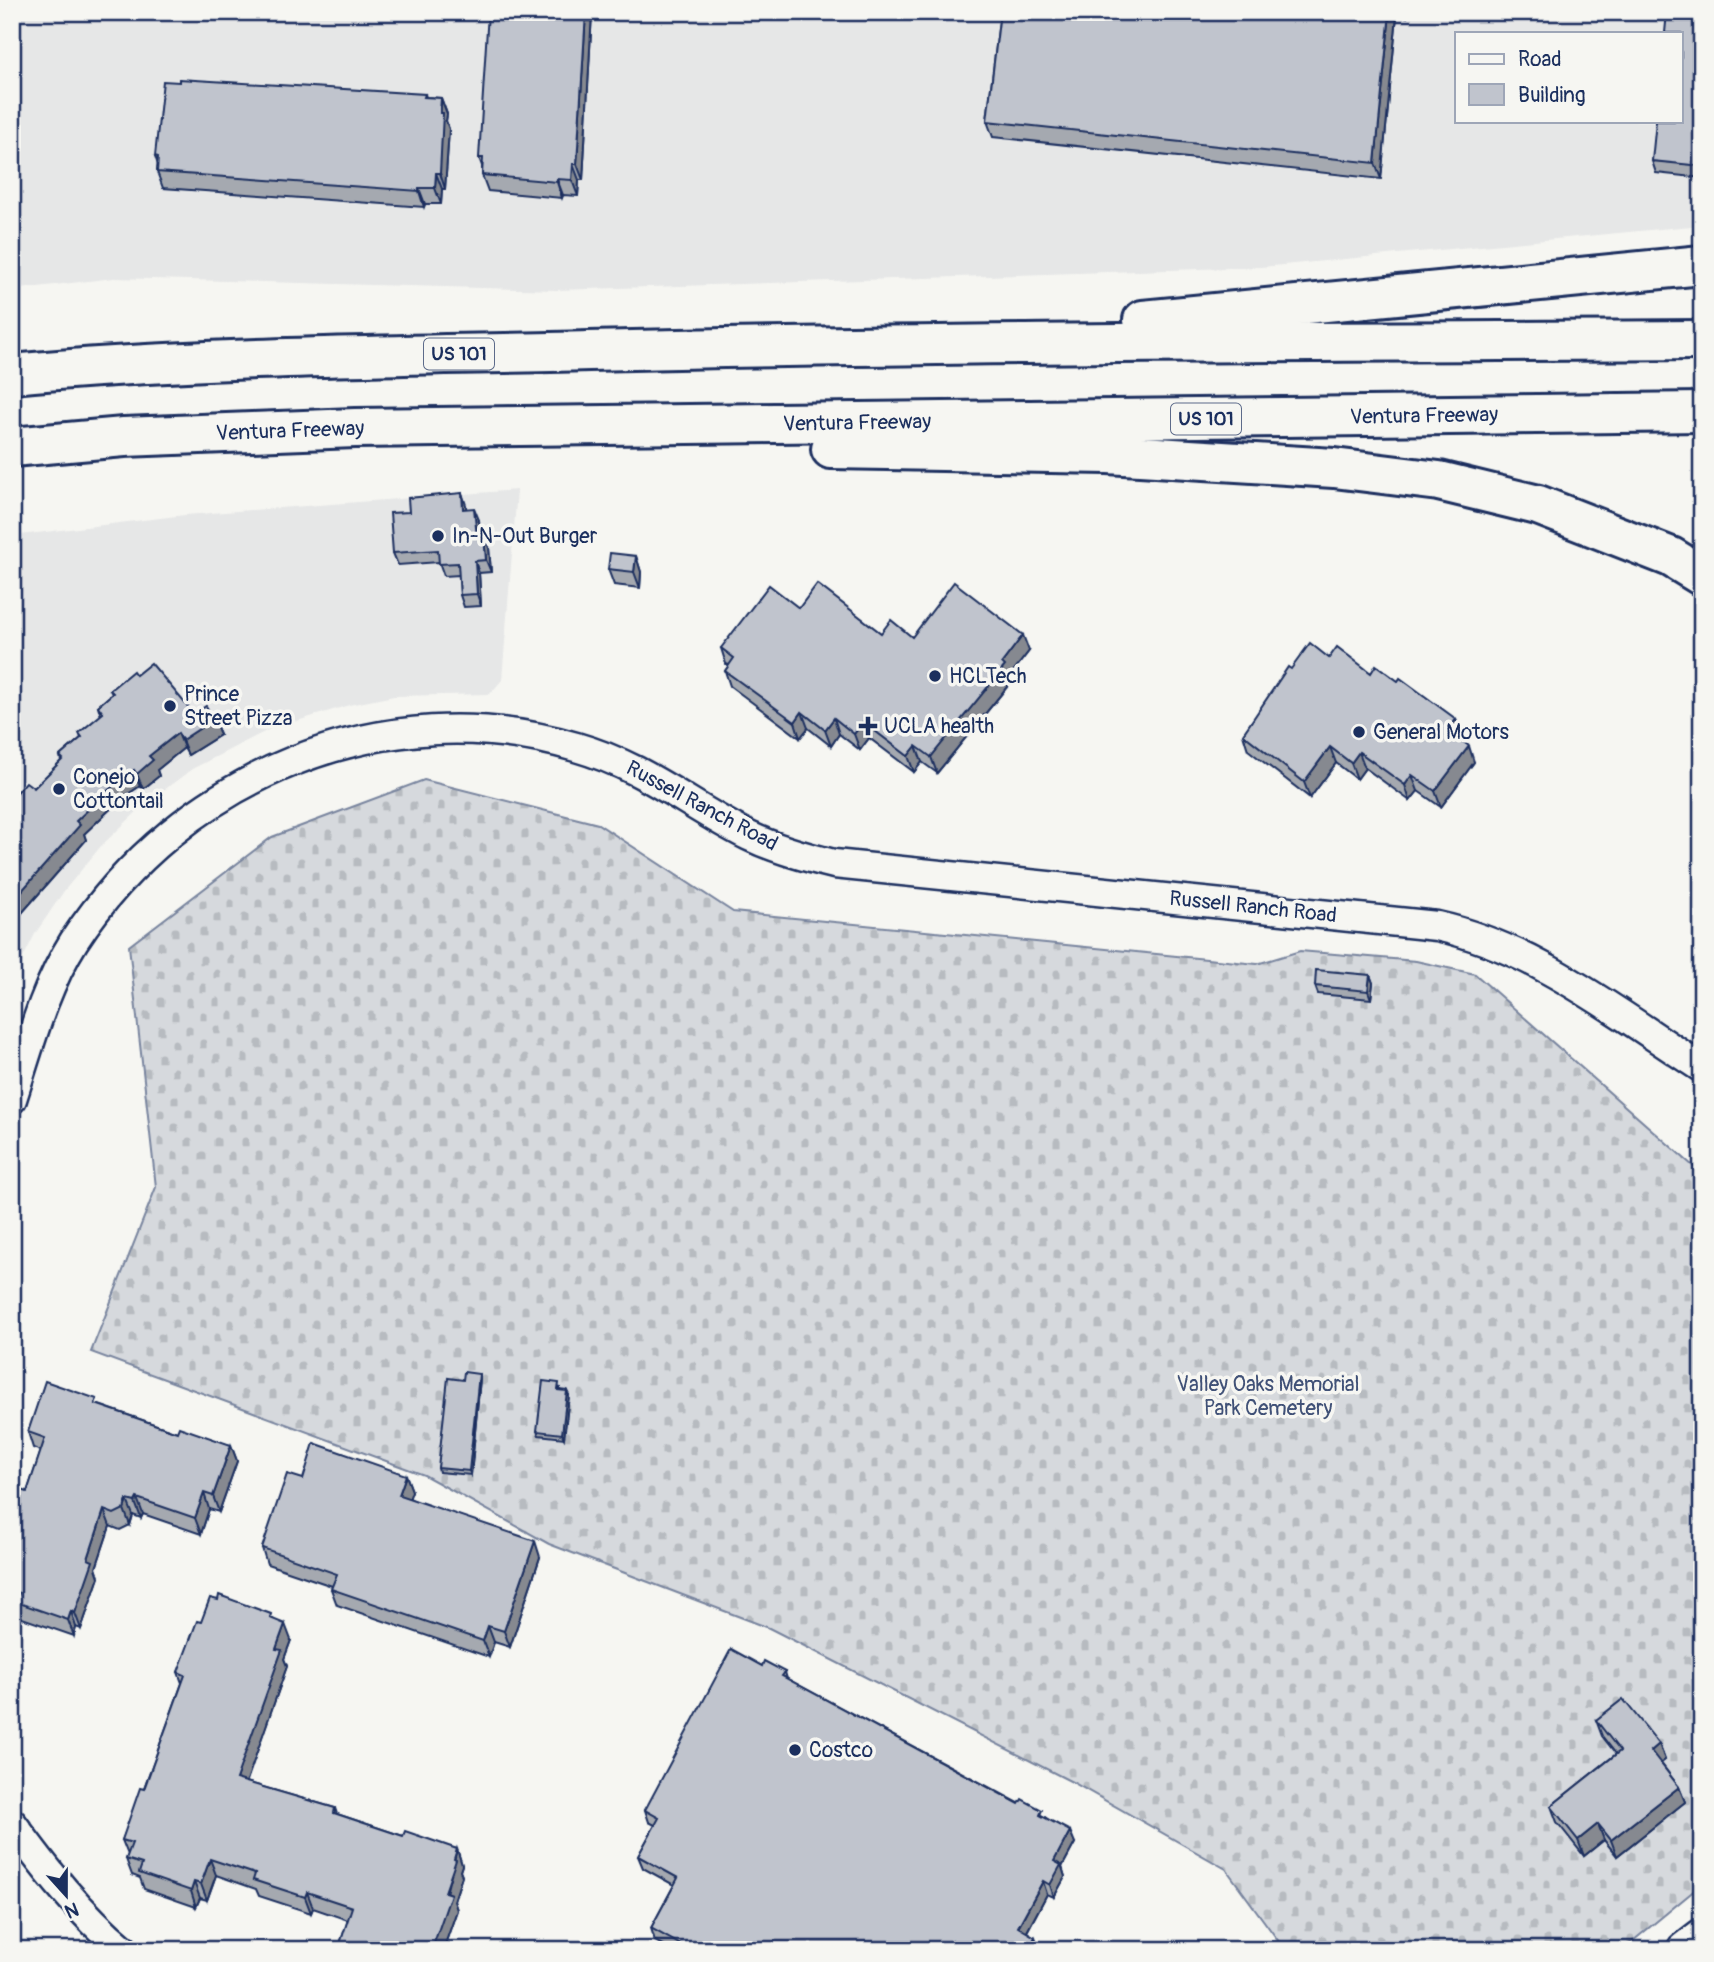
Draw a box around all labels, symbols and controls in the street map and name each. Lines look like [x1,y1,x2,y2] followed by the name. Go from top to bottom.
[1455,32,1682,122] legend
[1518,46,1562,73] text: Road
[1518,82,1585,109] text: Building
[424,338,494,370] road number: US 101
[1350,401,1498,431] street label: Ventura Freeway
[1171,404,1241,434] road number: US 101
[783,408,931,438] street label: Ventura Freeway
[215,415,365,447] street label: Ventura Freeway
[452,523,598,550] place label: In-N-Out Burger
[430,528,446,544] marker: In-N-Out Burger
[949,663,1027,690] place label: HCLTech
[927,668,943,684] marker: HCLTech
[184,681,293,732] place label: Prince Street Pizza
[162,698,178,714] marker: Prince Street Pizza
[884,713,994,740] place label: UCLA health
[858,716,878,736] marker: UCLA health
[1373,719,1510,746] place label: General Motors
[1351,724,1367,740] marker: General Motors
[621,755,783,857] street label: Russell Ranch Road
[73,764,164,815] place label: Conejo Cottontail
[51,781,67,797] marker: Conejo Cottontail
[1168,885,1338,929] street label: Russell Ranch Road
[1176,1371,1360,1422] park label: Valley Oaks Memorial Park Cemetery
[809,1737,873,1764] place label: Costco
[787,1742,803,1758] marker: Costco
[32,1860,102,1930] north arrow
[61,1896,82,1923] text: N

